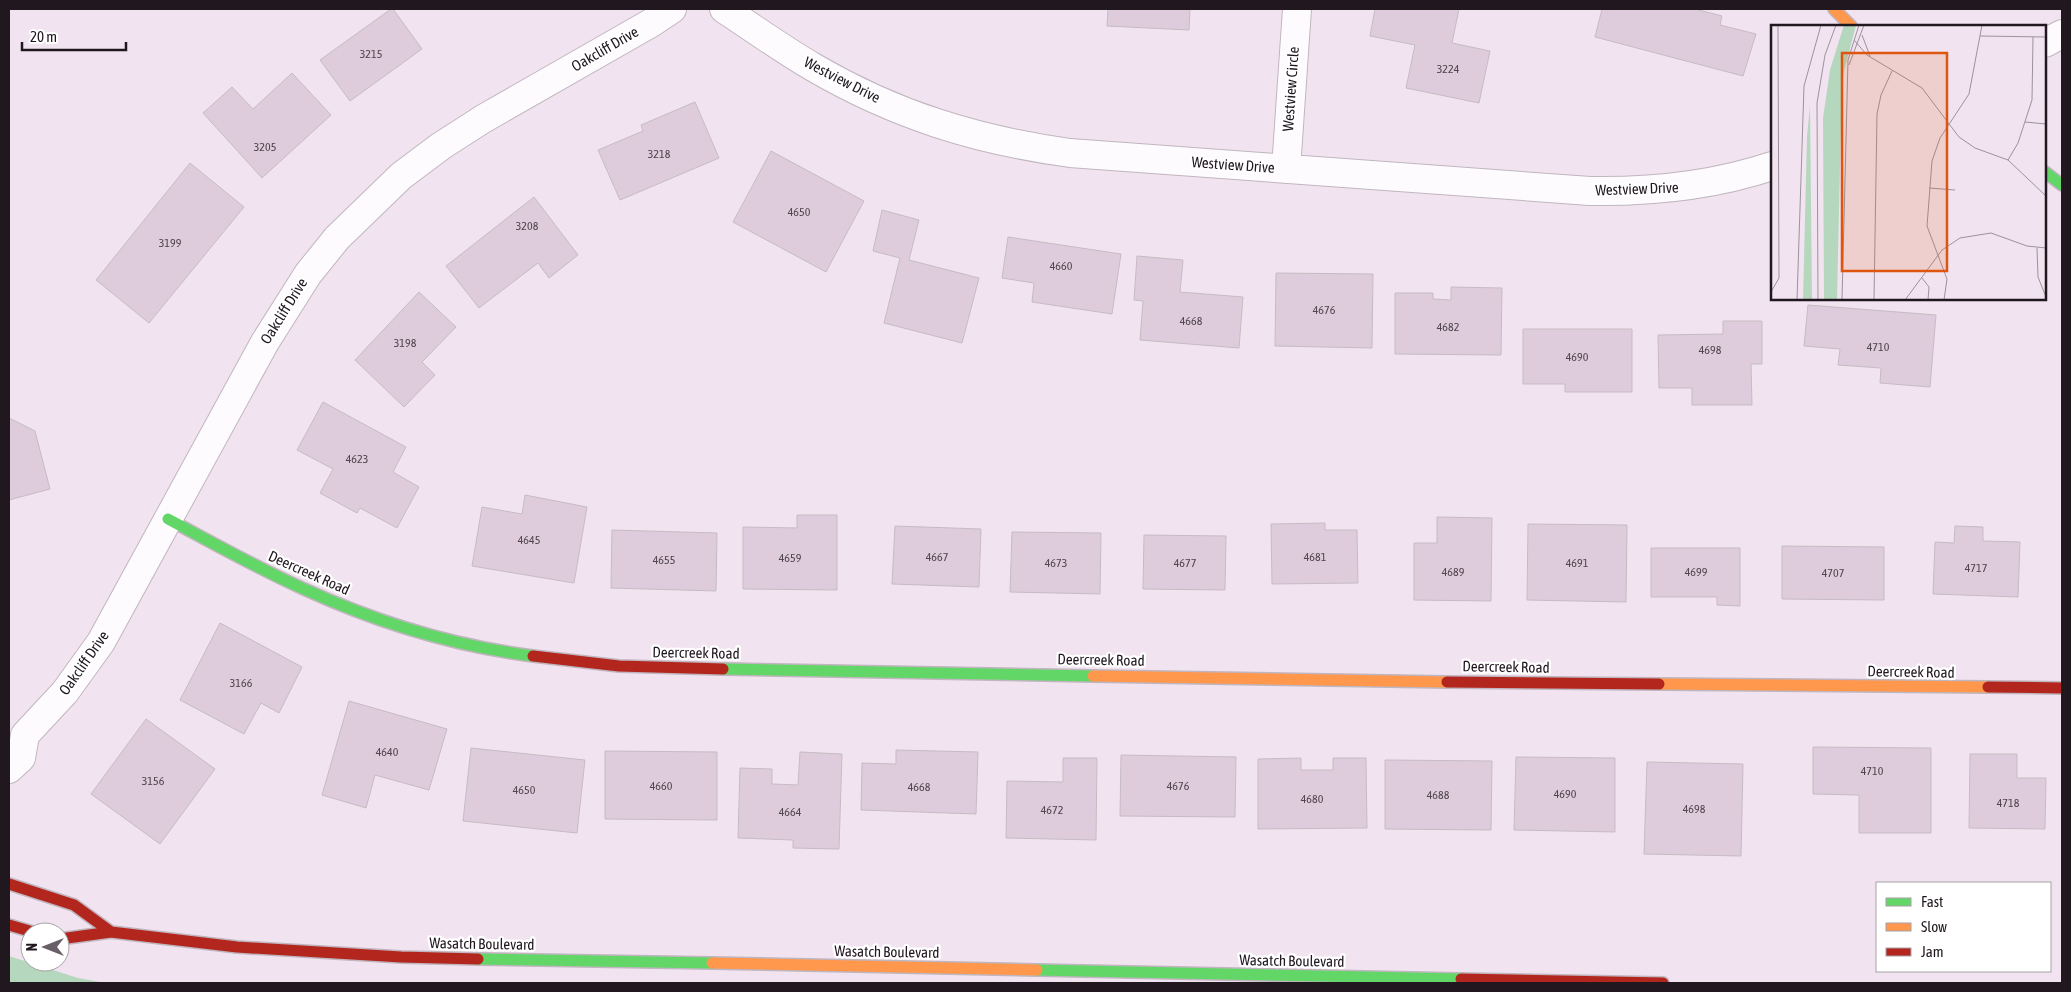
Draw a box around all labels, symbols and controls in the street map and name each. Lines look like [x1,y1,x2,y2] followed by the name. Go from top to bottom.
[22,20,126,52] scale bar
[568,23,641,75] street label: Oakcliff Drive
[1771,25,2046,300] inset map
[30,28,57,45] text: 20 m
[1279,46,1302,132] street label: Westview Circle
[360,47,382,61] house number: 3215
[801,53,883,106] street label: Westview Drive
[1437,62,1460,76] house number: 3224
[254,140,276,154] house number: 3205
[648,147,671,161] house number: 3218
[1191,153,1275,176] street label: Westview Drive
[1595,179,1679,198] street label: Westview Drive
[788,205,811,219] house number: 4650
[516,219,539,233] house number: 3208
[159,236,182,250] house number: 3199
[1050,259,1073,273] house number: 4660
[257,275,311,347] street label: Oakcliff Drive
[1313,303,1336,317] house number: 4676
[1180,314,1203,328] house number: 4668
[1437,320,1459,334] house number: 4682
[394,336,417,350] house number: 3198
[1867,340,1890,354] house number: 4710
[1699,343,1722,357] house number: 4698
[1566,350,1589,364] house number: 4690
[346,452,368,466] house number: 4623
[518,533,540,547] house number: 4645
[266,547,352,598] street label: Deercreek Road
[926,550,949,564] house number: 4667
[1304,550,1327,564] house number: 4681
[779,551,802,565] house number: 4659
[653,553,675,567] house number: 4655
[1045,556,1067,570] house number: 4673
[1174,556,1197,570] house number: 4677
[1566,556,1589,570] house number: 4691
[1965,561,1988,575] house number: 4717
[1442,565,1465,579] house number: 4689
[1685,565,1708,579] house number: 4699
[1822,566,1845,580] house number: 4707
[55,627,112,698] street label: Oakcliff Drive
[652,643,740,662] street label: Deercreek Road
[1057,650,1145,669] street label: Deercreek Road
[1462,657,1550,676] street label: Deercreek Road
[1867,662,1955,681] street label: Deercreek Road
[230,676,253,690] house number: 3166
[376,745,399,759] house number: 4640
[1861,764,1884,778] house number: 4710
[142,774,165,788] house number: 3156
[650,779,673,793] house number: 4660
[1167,779,1190,793] house number: 4676
[908,780,931,794] house number: 4668
[513,783,536,797] house number: 4650
[1554,787,1577,801] house number: 4690
[1427,788,1450,802] house number: 4688
[1301,792,1324,806] house number: 4680
[1997,796,2020,810] house number: 4718
[1683,802,1706,816] house number: 4698
[1041,803,1063,817] house number: 4672
[779,805,802,819] house number: 4664
[1876,882,2051,972] legend
[1921,893,1943,910] text: Fast
[1921,918,1947,935] text: Slow
[20,922,70,972] north arrow
[429,934,535,953] street label: Wasatch Boulevard
[834,942,940,961] street label: Wasatch Boulevard
[24,943,40,951] text: N
[1921,943,1944,960] text: Jam
[1239,951,1345,970] street label: Wasatch Boulevard

